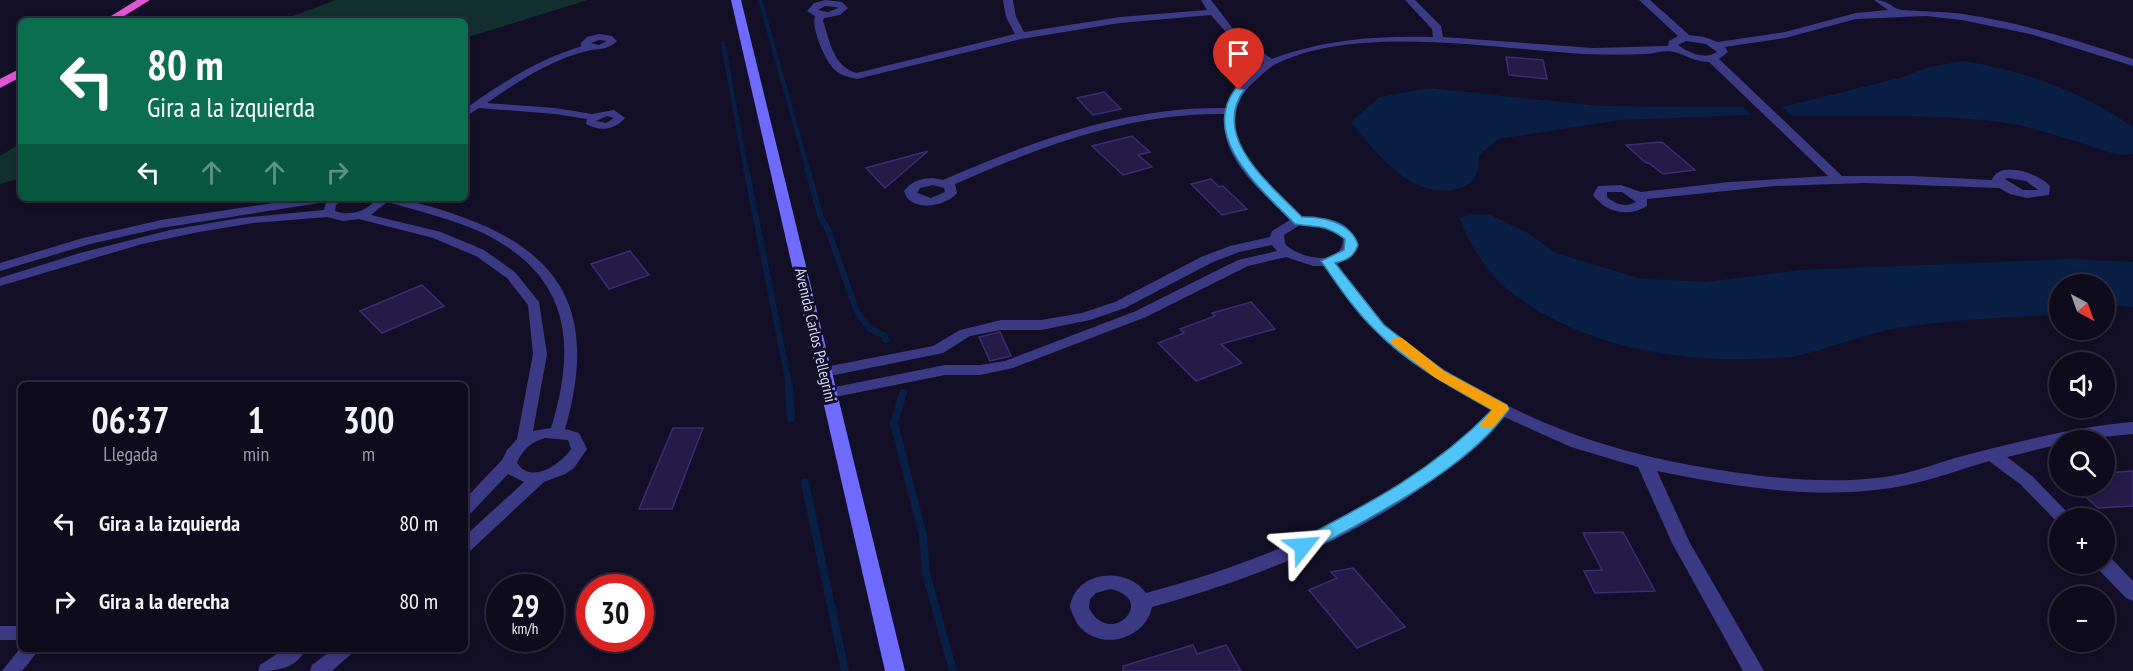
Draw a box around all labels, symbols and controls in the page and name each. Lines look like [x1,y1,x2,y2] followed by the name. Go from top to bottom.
[1213,28,1264,90] pin
[147,37,224,92] text: 80 m
[1222,37,1255,70] icon: arrive
[48,42,126,120] icon: left
[147,90,315,124] text: Gira a la izquierda
[132,156,165,189] icon: left
[195,156,228,189] icon: ahead
[258,156,291,189] icon: ahead
[321,156,354,189] icon: right
[791,266,841,404] street label: Avenida Carlos Pellegrini
[2049,274,2115,340] north arrow
[2049,274,2115,652] map controls
[2049,352,2115,418] button: sound
[92,396,169,443] text: 06:37
[247,396,265,443] text: 1
[343,396,394,443] text: 300
[2049,430,2115,496] button: search
[103,441,158,467] text: Llegada
[243,441,269,467] text: min
[362,441,375,467] text: m
[48,507,81,540] icon: left
[2049,508,2115,574] button: +
[99,509,240,537] text: Gira a la izquierda
[399,509,438,537] text: 80 m
[1271,514,1335,578] position arrow
[576,574,654,652] speed limit sign: 30
[48,585,81,618] icon: right
[511,586,539,625] text: 29
[2049,586,2115,652] button: −
[99,587,229,615] text: Gira a la derecha
[399,587,438,615] text: 80 m
[512,619,538,638] text: km/h

